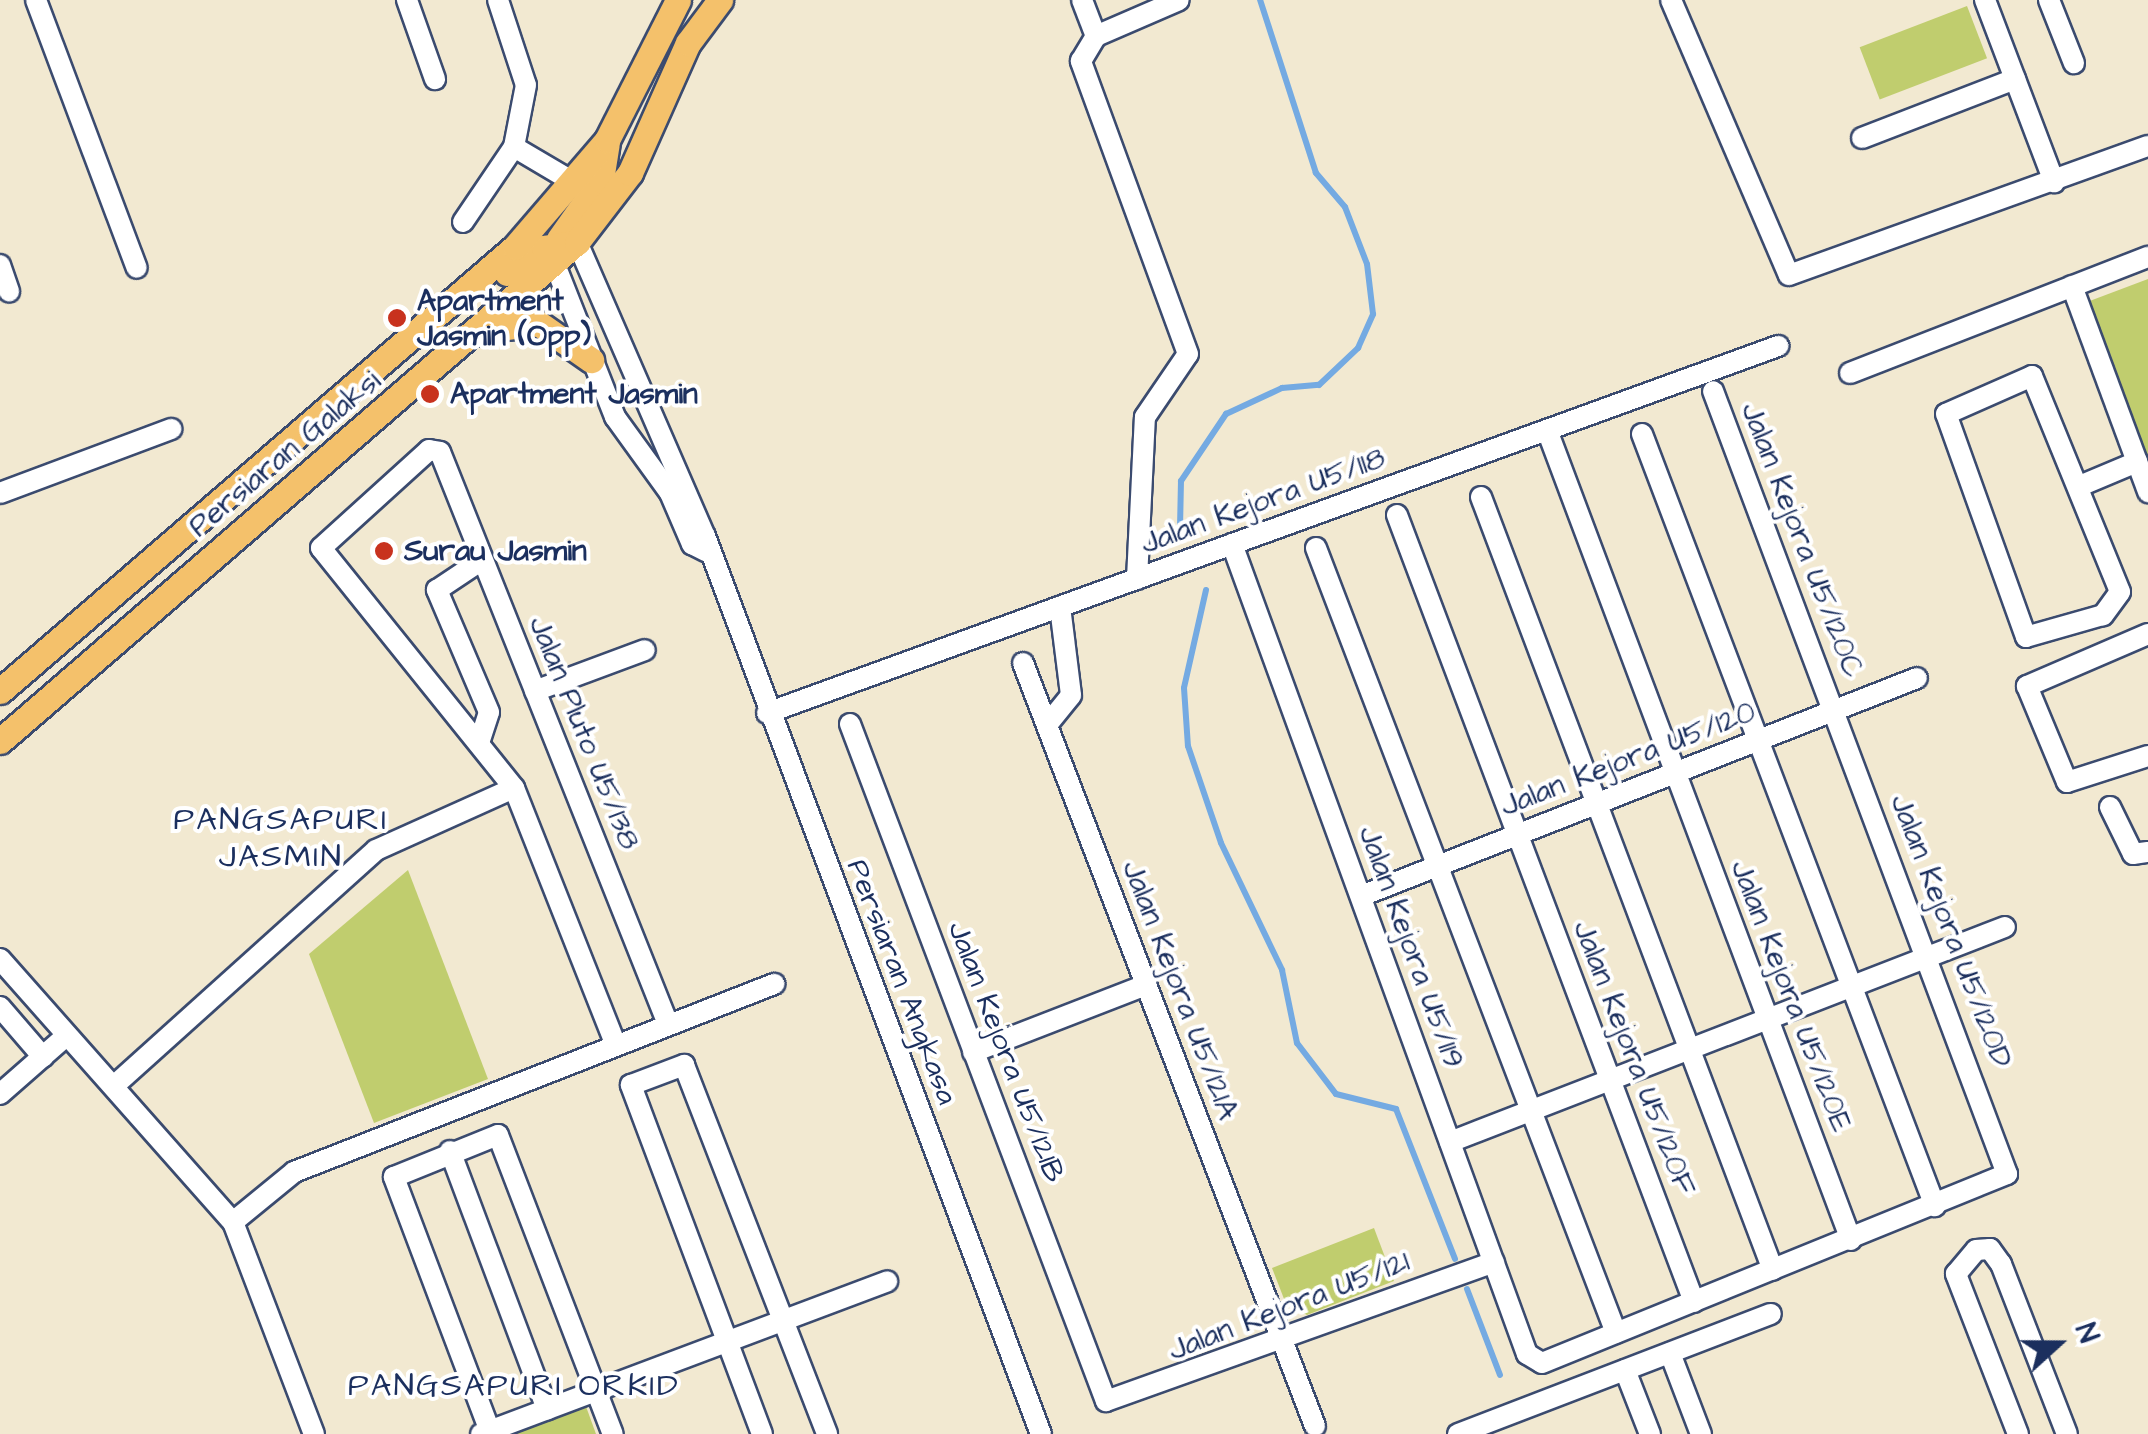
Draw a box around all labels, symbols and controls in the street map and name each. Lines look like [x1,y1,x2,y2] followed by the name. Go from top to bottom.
[417,283,591,354] place label: Apartment Jasmin (Opp)
[386,307,408,329] marker: Apartment Jasmin (Opp)
[182,363,388,545] street label: Persiaran Galaksi
[450,376,698,412] place label: Apartment Jasmin
[419,383,441,405] marker: Apartment Jasmin
[1733,397,1871,683] street label: Jalan Kejora U5/120C
[1136,440,1390,562] street label: Jalan Kejora U5/118
[404,533,587,569] place label: Surau Jasmin
[373,540,395,562] marker: Surau Jasmin
[521,611,647,855] street label: Jalan Pluto U5/138
[1495,694,1761,824] street label: Jalan Kejora U5/120
[1882,789,2020,1073] street label: Jalan Kejora U5/120D
[173,802,389,877] district label: PANGSAPURI JASMIN
[1350,821,1472,1073] street label: Jalan Kejora U5/119
[839,855,965,1109] street label: Persiaran Angkasa
[1114,855,1246,1125] street label: Jalan Kejora U5/121A
[1723,855,1859,1137] street label: Jalan Kejora U5/120E
[940,916,1072,1188] street label: Jalan Kejora U5/121B
[1565,916,1703,1200] street label: Jalan Kejora U5/120F
[1163,1243,1415,1369] street label: Jalan Kejora U5/121
[2008,1294,2108,1394] north arrow
[2065,1318,2108,1348] text: N
[348,1367,680,1405] district label: PANGSAPURI ORKID

